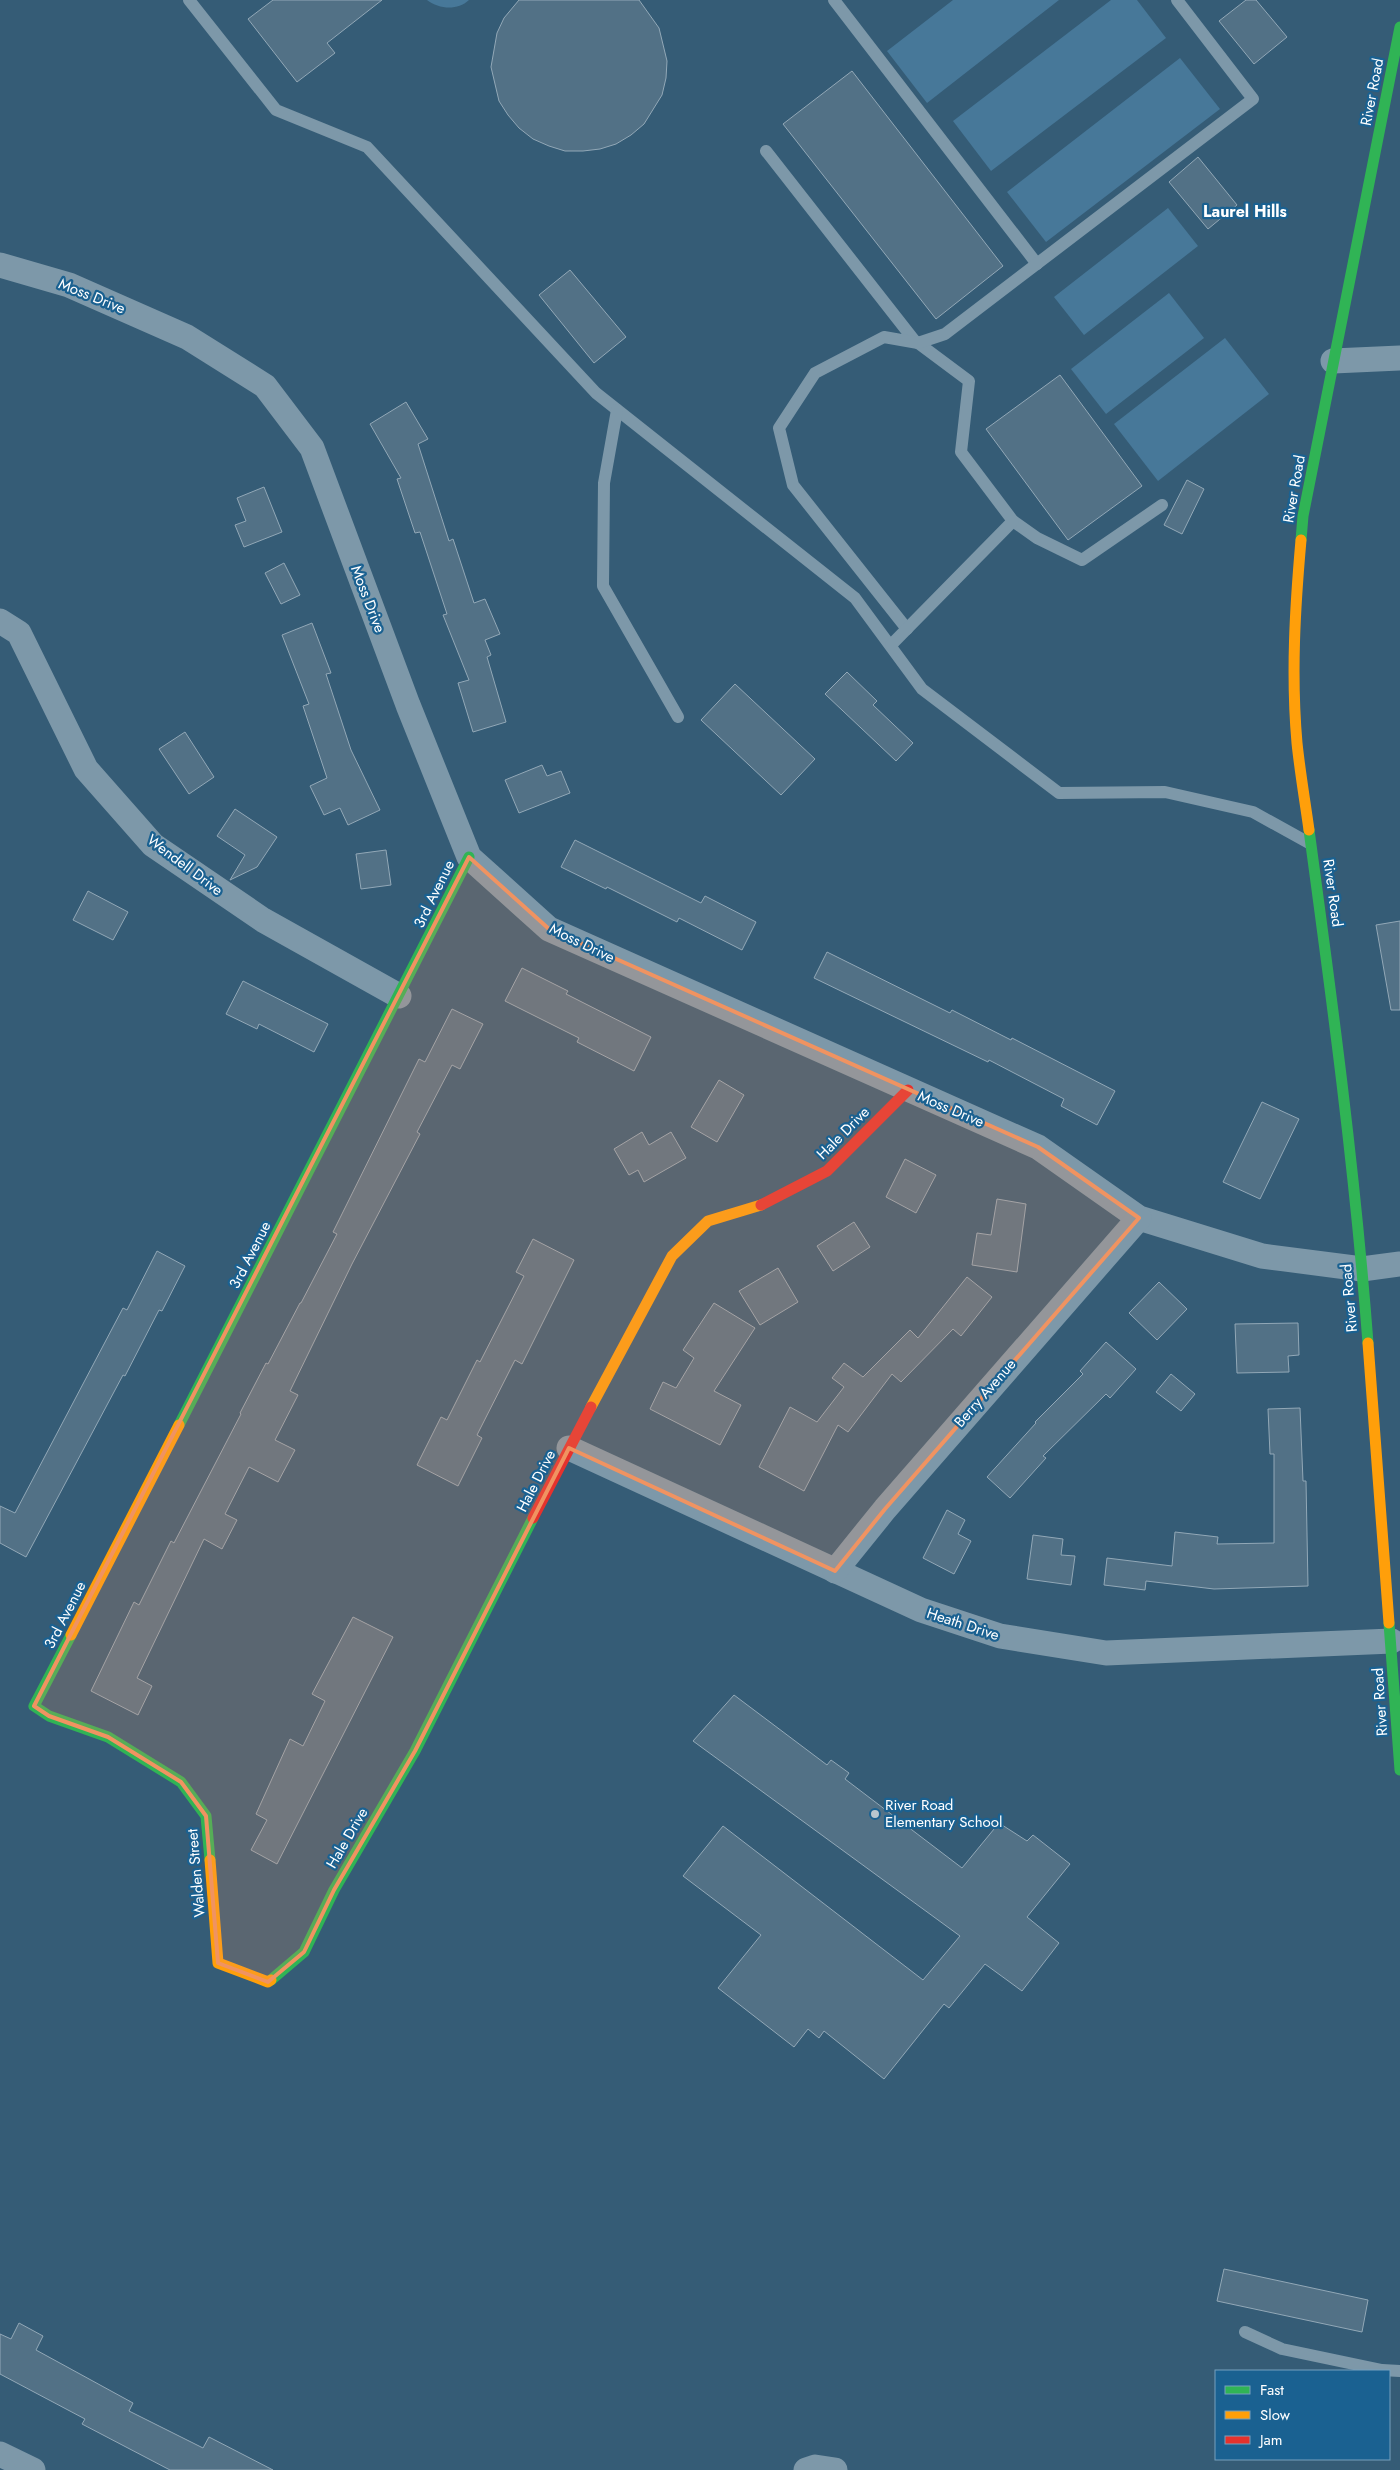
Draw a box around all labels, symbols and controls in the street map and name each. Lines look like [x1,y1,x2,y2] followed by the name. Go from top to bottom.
[1355,56,1389,128] street label: River Road
[1203,200,1287,223] district label: Laurel Hills
[55,273,129,319] street label: Moss Drive
[1277,453,1311,525] street label: River Road
[345,562,391,636] street label: Moss Drive
[142,829,228,901] street label: Wendell Drive
[408,856,460,932] street label: 3rd Avenue
[1317,858,1349,928] street label: River Road
[546,918,619,968] street label: Moss Drive
[914,1085,988,1133] street label: Moss Drive
[812,1101,875,1164] street label: Hale Drive
[224,1217,277,1293] street label: 3rd Avenue
[1335,1263,1363,1333] street label: River Road
[949,1354,1021,1432] street label: Berry Avenue
[511,1446,561,1516] street label: Hale Drive
[39,1577,92,1653] street label: 3rd Avenue
[924,1602,1002,1646] street label: Heath Drive
[1367,1667,1393,1737] street label: River Road
[885,1794,1002,1833] place label: River Road Elementary School
[321,1803,373,1872] street label: Hale Drive
[869,1808,881,1820] marker: River Road Elementary School
[181,1828,211,1918] street label: Walden Street
[1215,2370,1390,2460] legend
[1260,2379,1284,2401] text: Fast
[1260,2404,1291,2426] text: Slow
[1258,2429,1283,2451] text: Jam

